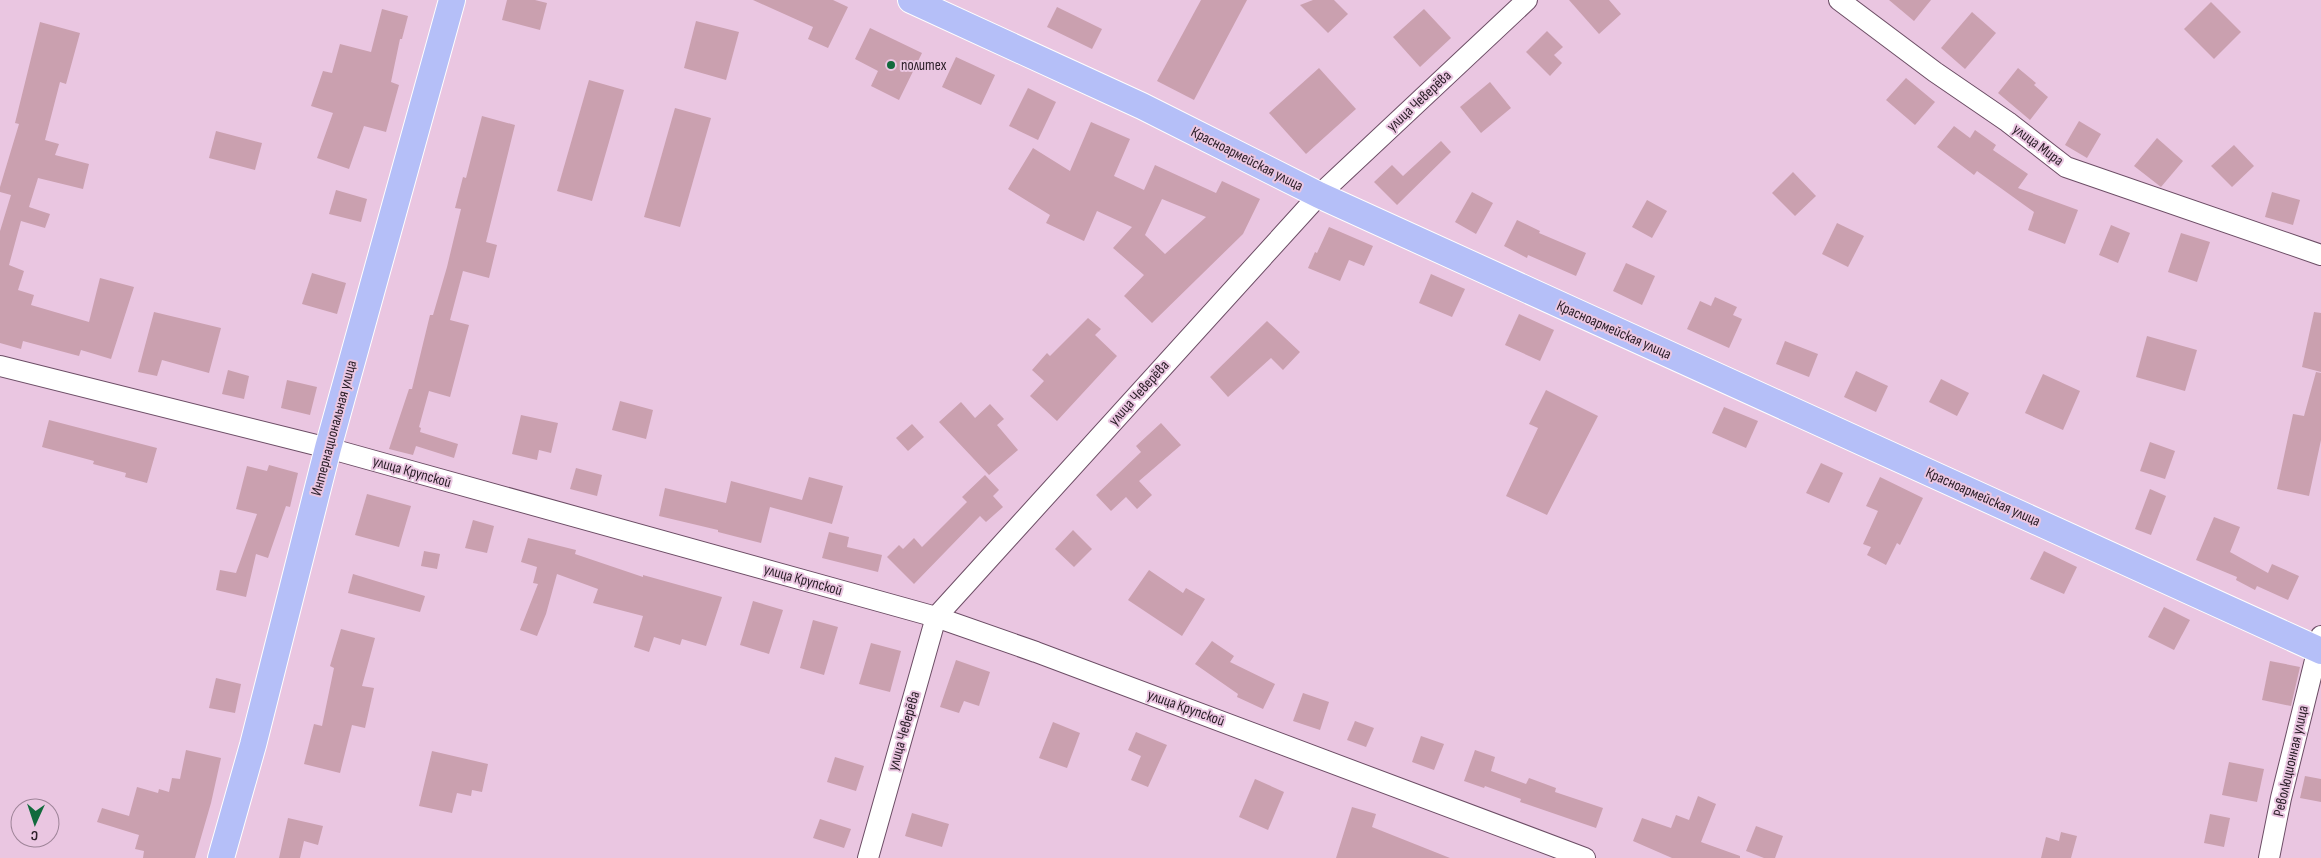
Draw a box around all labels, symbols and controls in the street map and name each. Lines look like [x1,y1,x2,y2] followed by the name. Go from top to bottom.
[901,56,947,75] place label: политех
[885,59,897,71] marker: политех
[1383,66,1455,136] street label: улица Чеверёва
[2009,120,2067,170] street label: улица Мира
[1188,122,1307,196] street label: Красноармейская улица
[1554,296,1675,364] street label: Красноармейская улица
[1105,356,1173,430] street label: улица Чеверёва
[307,358,361,498] street label: Интернациональная улица
[371,452,453,492] street label: улица Крупской
[1923,463,2044,531] street label: Красноармейская улица
[762,560,844,600] street label: улица Крупской
[1145,685,1227,731] street label: улица Крупской
[884,689,924,773] street label: улица Чеверёва
[2269,703,2313,818] street label: Революционная улица
[10,798,60,848] north arrow
[30,827,38,844] text: С

